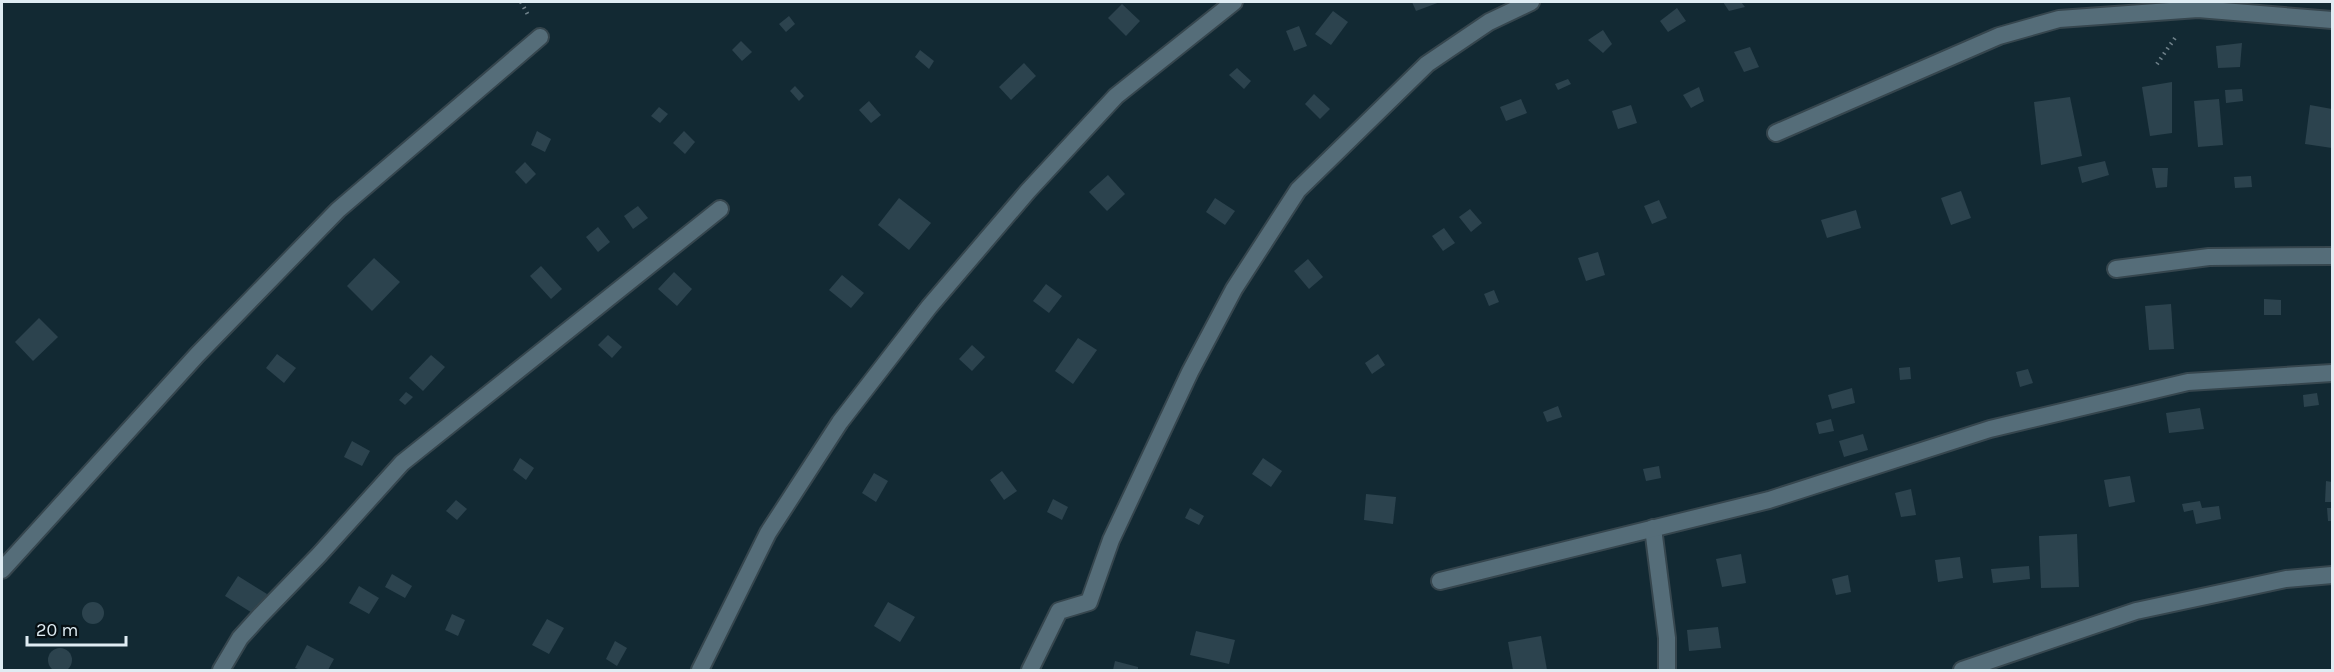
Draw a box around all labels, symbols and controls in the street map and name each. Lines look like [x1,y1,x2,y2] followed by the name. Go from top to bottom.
[27,609,126,647] scale bar
[36,619,78,641] text: 20 m

